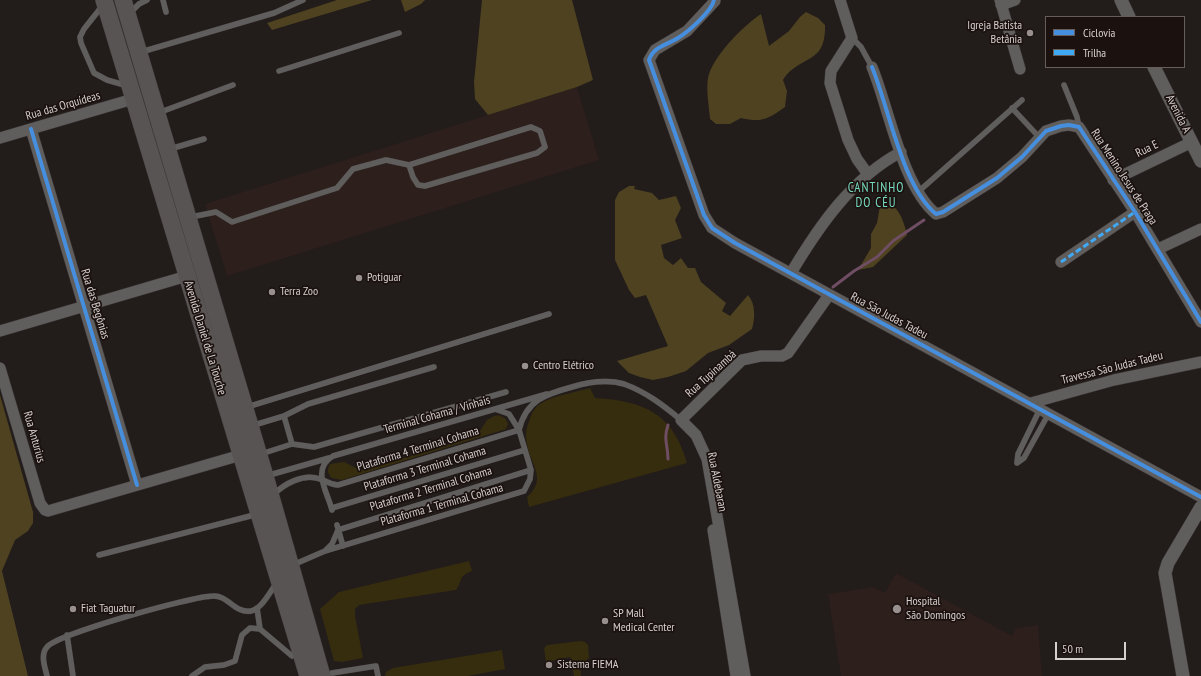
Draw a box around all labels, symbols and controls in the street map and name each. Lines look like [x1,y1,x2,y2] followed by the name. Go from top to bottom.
[1045,16,1185,68] legend
[967,19,1022,47] place label: Igreja Batista Betânia
[1083,25,1115,40] text: Ciclovia
[1025,28,1035,38] marker: Igreja Batista Betânia
[1083,45,1106,60] text: Trilha
[24,88,102,124] street label: Rua das Orquídeas
[1162,92,1194,136] street label: Avenida A
[1088,126,1160,228] street label: Rua Menino Jesus de Praga
[1133,137,1161,161] street label: Rua E
[848,180,904,211] district label: CANTINHO DO CÉU
[78,267,112,341] street label: Rua das Begônias
[367,271,402,285] place label: Potiguar
[354,273,364,283] marker: Potiguar
[181,279,229,397] street label: Avenida Daniel de La Touche
[280,285,318,299] place label: Terra Zoo
[267,287,277,297] marker: Terra Zoo
[848,290,930,342] street label: Rua São Judas Tadeu
[683,347,739,401] street label: Rua Tupinambá
[1060,348,1164,388] street label: Travessa São Judas Tadeu
[533,359,594,373] place label: Centro Elétrico
[520,361,530,371] marker: Centro Elétrico
[382,393,492,437] street label: Terminal Cohama / Vinhais
[20,410,48,464] street label: Rua Anturius
[355,424,481,474] street label: Plataforma 4 Terminal Cohama
[362,444,488,494] street label: Plataforma 3 Terminal Cohama
[704,451,730,513] street label: Rua Aldebaran
[368,464,494,514] street label: Plataforma 2 Terminal Cohama
[379,481,505,529] street label: Plataforma 1 Terminal Cohama
[906,595,965,623] place label: Hospital São Domingos
[81,602,135,616] place label: Fiat Taguatur
[891,603,903,615] marker: Hospital São Domingos
[68,604,78,614] marker: Fiat Taguatur
[613,607,675,635] place label: SP Mall Medical Center
[600,616,610,626] marker: SP Mall Medical Center
[1057,634,1128,660] scale bar
[1062,641,1083,656] text: 50 m
[557,658,618,672] place label: Sistema FIEMA
[544,660,554,670] marker: Sistema FIEMA

